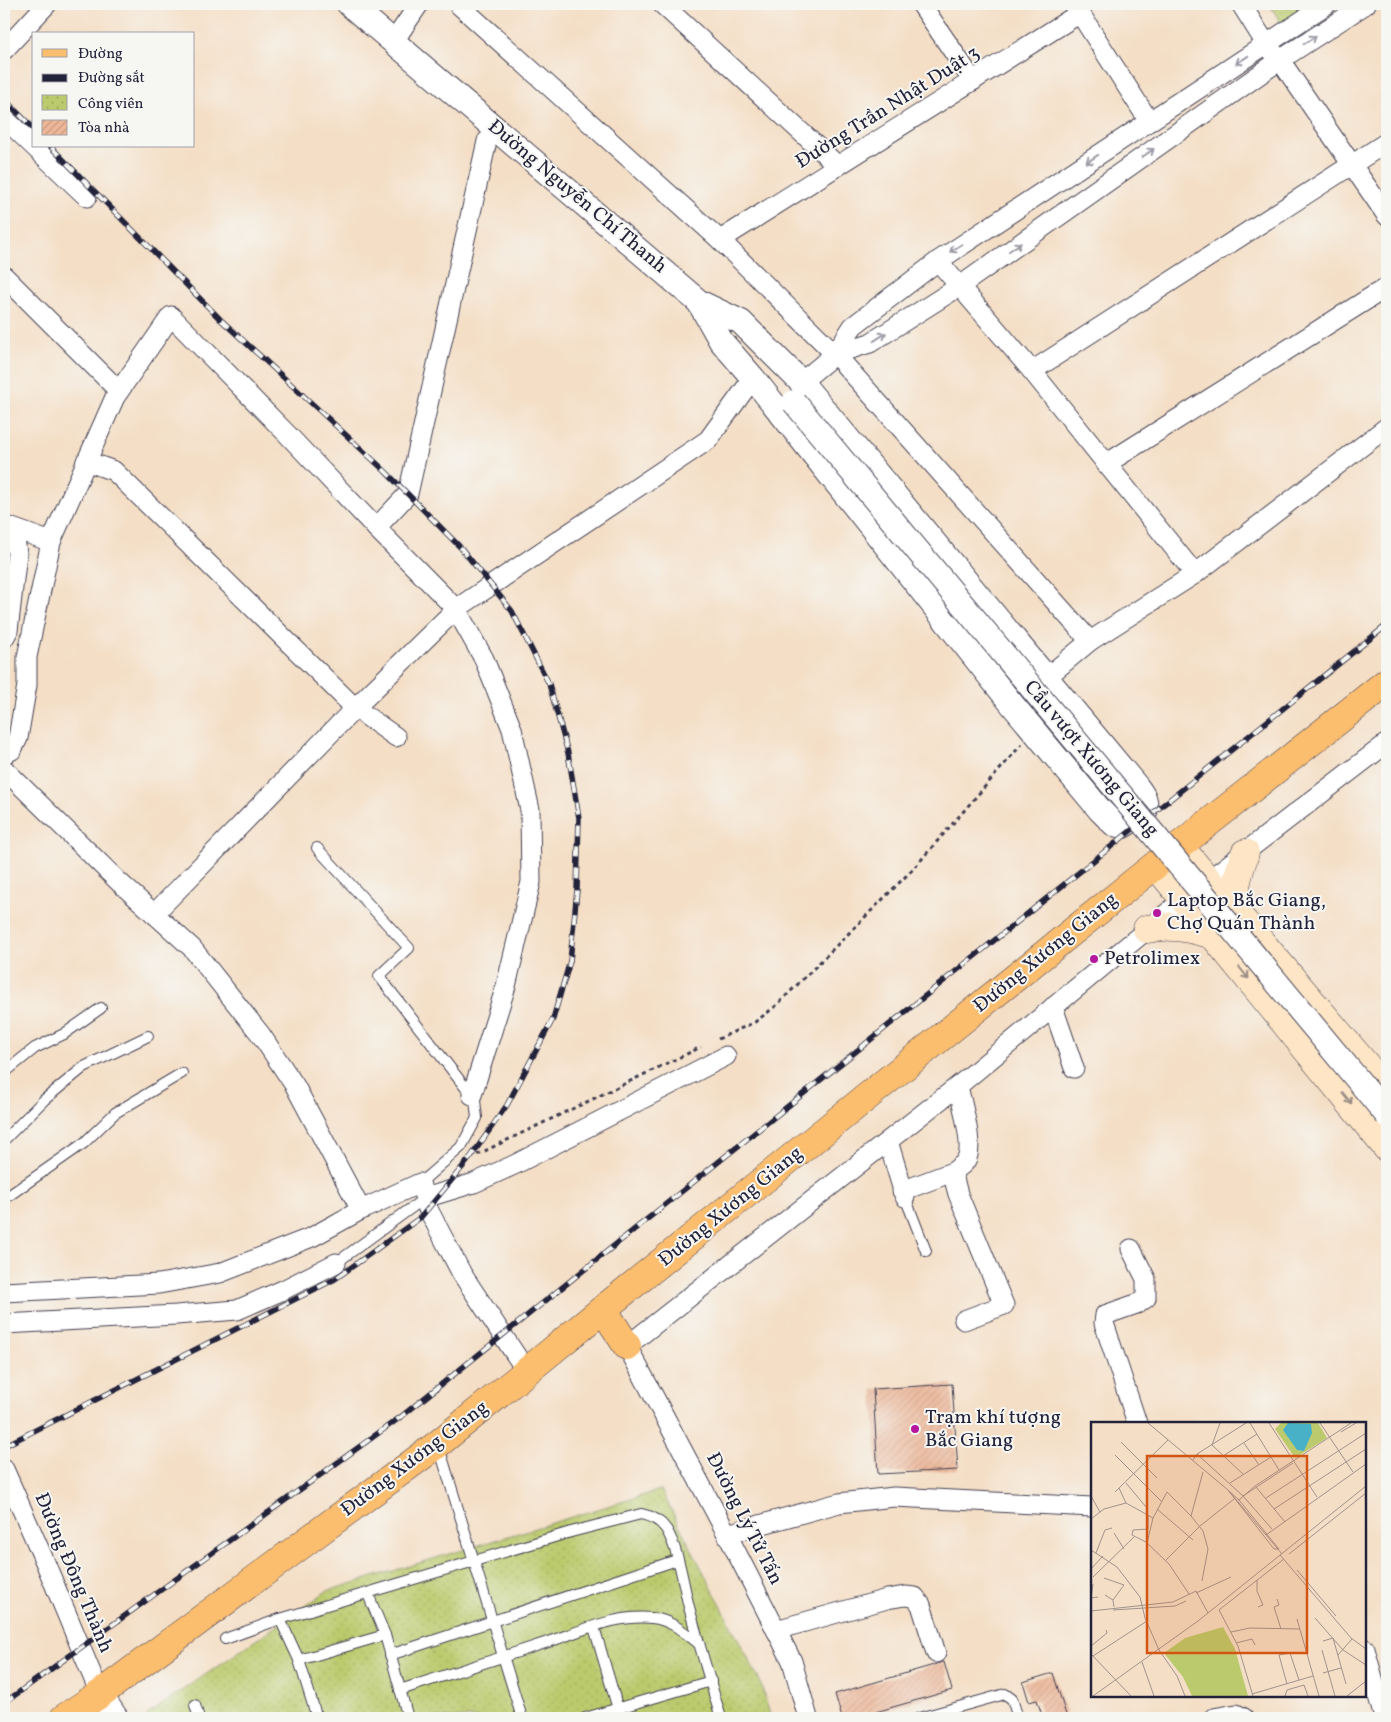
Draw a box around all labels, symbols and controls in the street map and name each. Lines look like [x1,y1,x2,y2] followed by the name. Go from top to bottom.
[32,32,195,148] legend
[1303,35,1317,45] one-way arrow
[790,40,986,176] street label: Đường Trần Nhật Duật 3
[78,44,123,65] text: Đường
[1235,54,1249,65] one-way arrow
[78,68,145,89] text: Đường sắt
[78,94,143,115] text: Công viên
[481,113,673,281] street label: Đường Nguyễn Chí Thanh
[78,118,130,139] text: Tòa nhà
[1141,148,1155,158] one-way arrow
[1085,154,1099,164] one-way arrow
[1008,242,1022,252] one-way arrow
[950,244,964,254] one-way arrow
[873,332,887,342] one-way arrow
[1017,675,1165,843] street label: Cầu vượt Xương Giang
[968,886,1124,1020] street label: Đường Xương Giang
[1167,887,1326,938] place label: Laptop Bắc Giang, Chợ Quán Thành
[1151,907,1163,919] marker: Laptop Bắc Giang, Chợ Quán Thành
[1104,945,1200,973] place label: Petrolimex
[1088,953,1100,965] marker: Petrolimex
[1238,966,1249,979] one-way arrow
[1341,1092,1352,1105] one-way arrow
[653,1140,809,1274] street label: Đường Xương Giang
[335,1394,495,1524] street label: Đường Xương Giang
[925,1404,1061,1455] place label: Trạm khí tượng Bắc Giang
[1091,1422,1366,1697] inset map
[909,1423,921,1435] marker: Trạm khí tượng Bắc Giang
[699,1448,789,1590] street label: Đường Lý Tử Tấn
[27,1489,119,1657] street label: Đường Đông Thành

